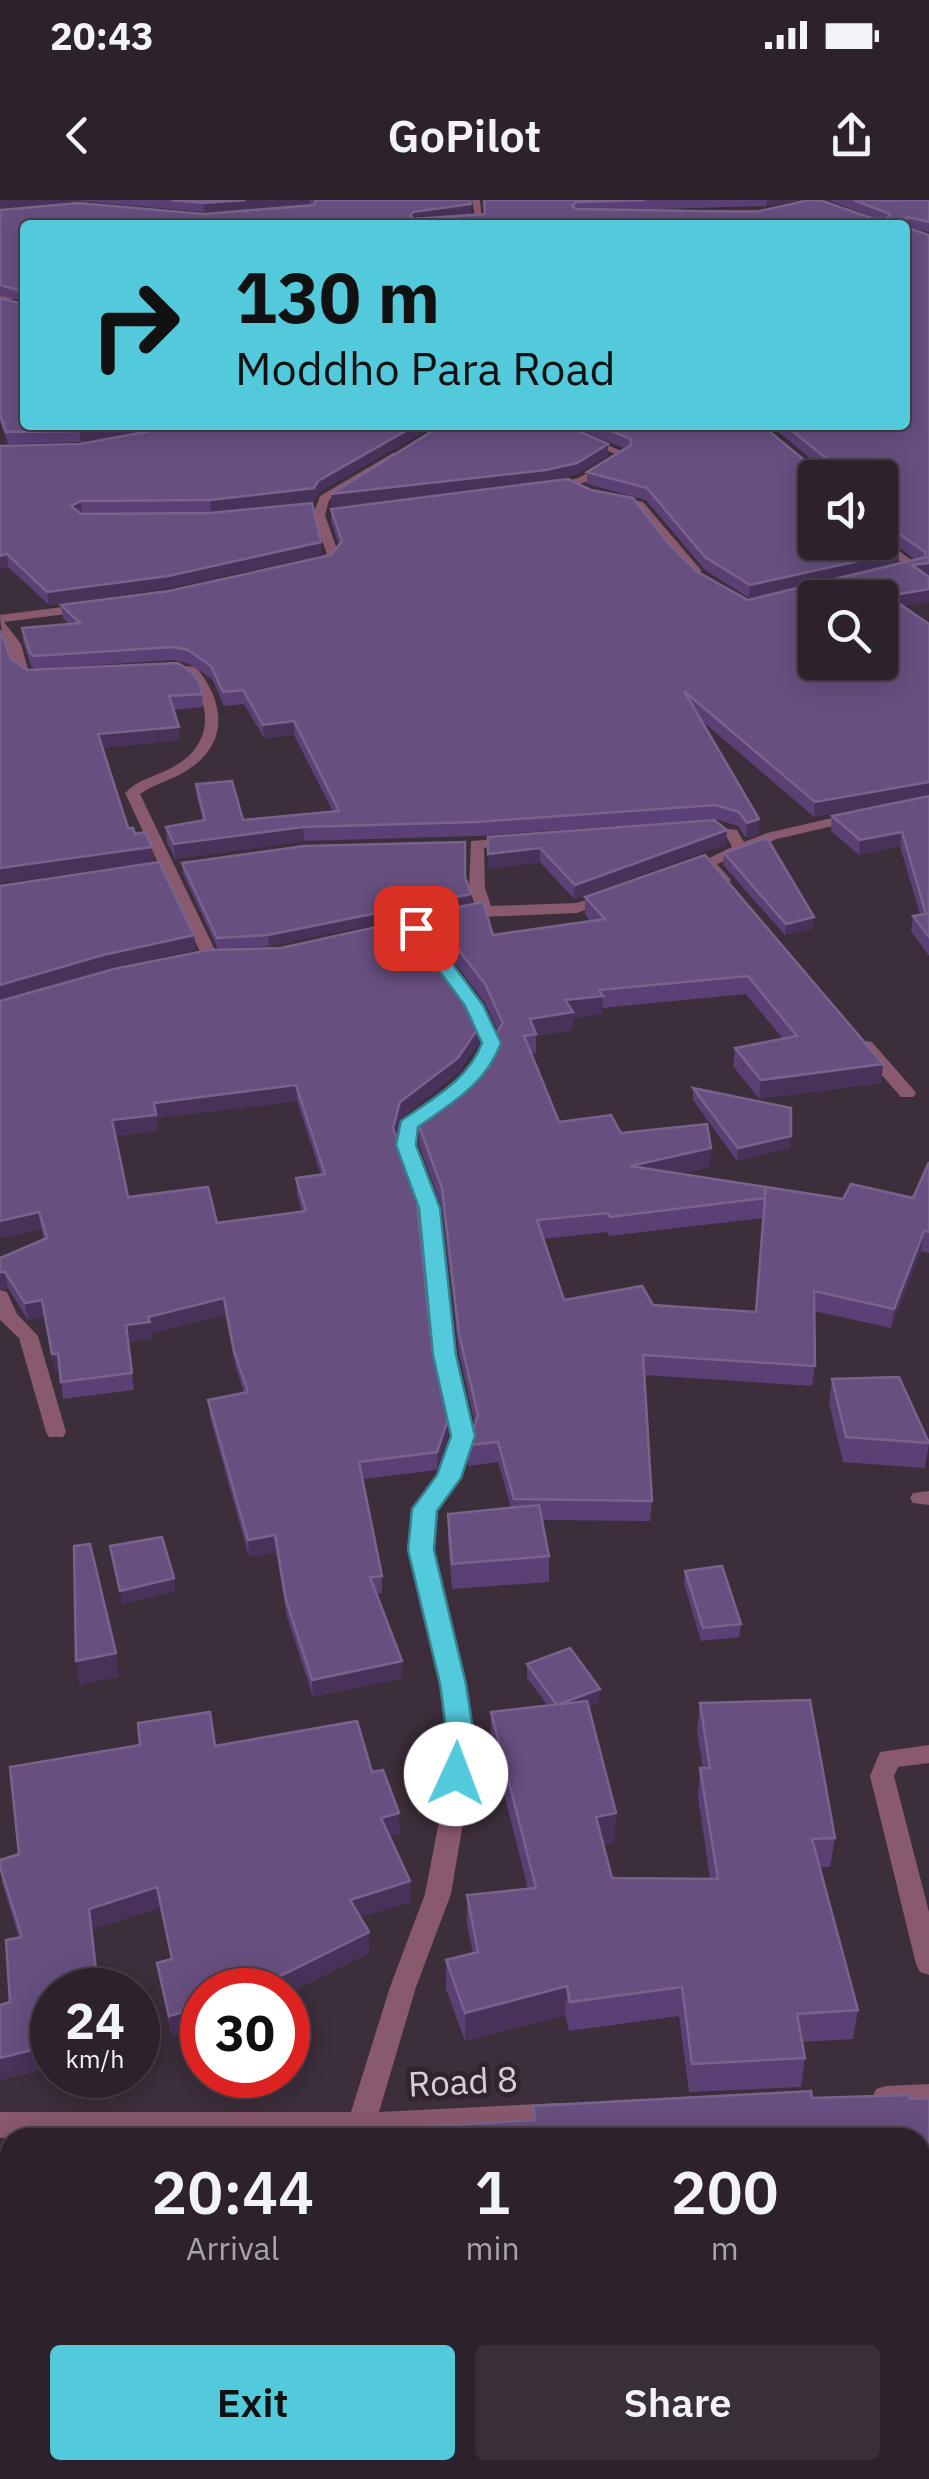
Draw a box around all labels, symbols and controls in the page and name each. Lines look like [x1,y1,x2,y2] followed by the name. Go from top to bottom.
[50,11,154,60] text: 20:43
[388,106,541,164] text: GoPilot
[50,108,105,163] icon: back
[824,108,879,163] icon: share
[235,251,440,342] text: 130 m
[70,260,200,390] icon: right
[235,339,616,397] text: Moddho Para Road
[798,460,898,680] map controls
[798,460,898,560] button: sound
[798,580,898,680] button: search
[374,886,459,971] pin
[389,901,444,956] icon: arrive
[404,1722,508,1826] position arrow
[180,1968,310,2098] speed limit sign: 30
[65,1988,125,2053] text: 24
[66,2042,124,2075] text: km/h
[407,2055,519,2107] street label: Road 8
[151,2152,314,2231] text: 20:44
[475,2152,511,2231] text: 1
[671,2152,779,2231] text: 200
[186,2227,279,2269] text: Arrival
[465,2227,520,2269] text: min
[711,2227,739,2269] text: m
[50,2345,455,2460] button: Exit
[475,2345,880,2460] button: Share

